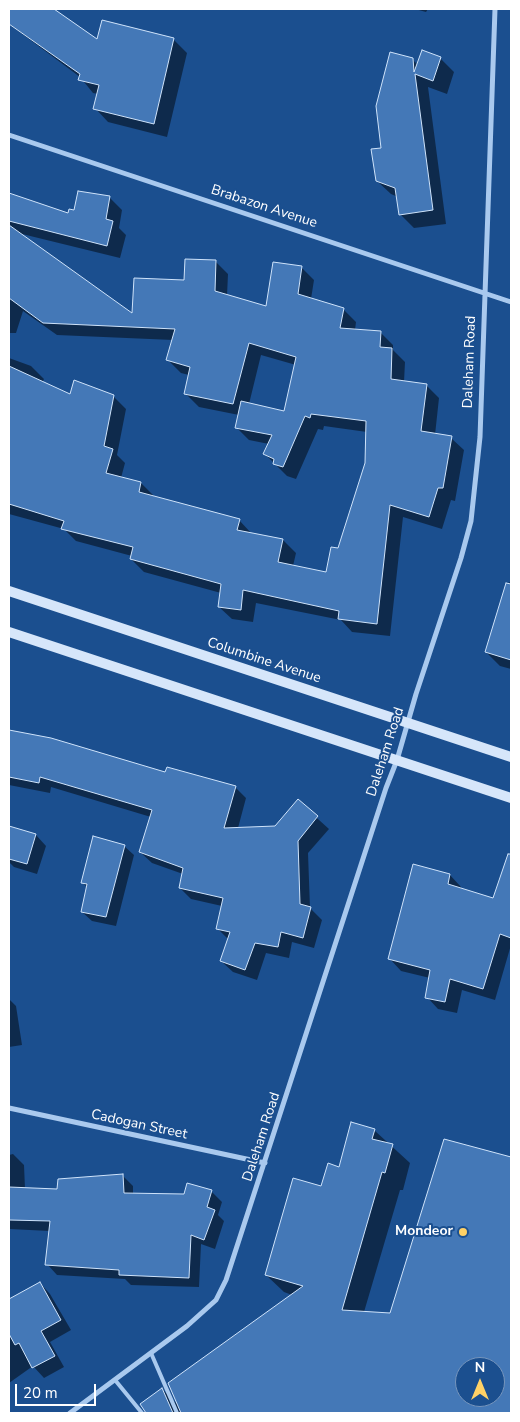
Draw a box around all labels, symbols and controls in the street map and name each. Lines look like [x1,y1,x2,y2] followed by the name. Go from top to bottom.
[209,182,319,232] street label: Brabazon Avenue
[460,315,480,409] street label: Daleham Road
[205,635,323,687] street label: Columbine Avenue
[364,705,408,799] street label: Daleham Road
[240,1090,284,1184] street label: Daleham Road
[89,1107,189,1143] street label: Cadogan Street
[395,1224,453,1240] place label: Mondeor
[457,1226,469,1238] marker: Mondeor
[455,1357,505,1407] north arrow
[475,1358,485,1377] text: N
[18,1374,99,1406] scale bar
[23,1383,58,1403] text: 20 m

